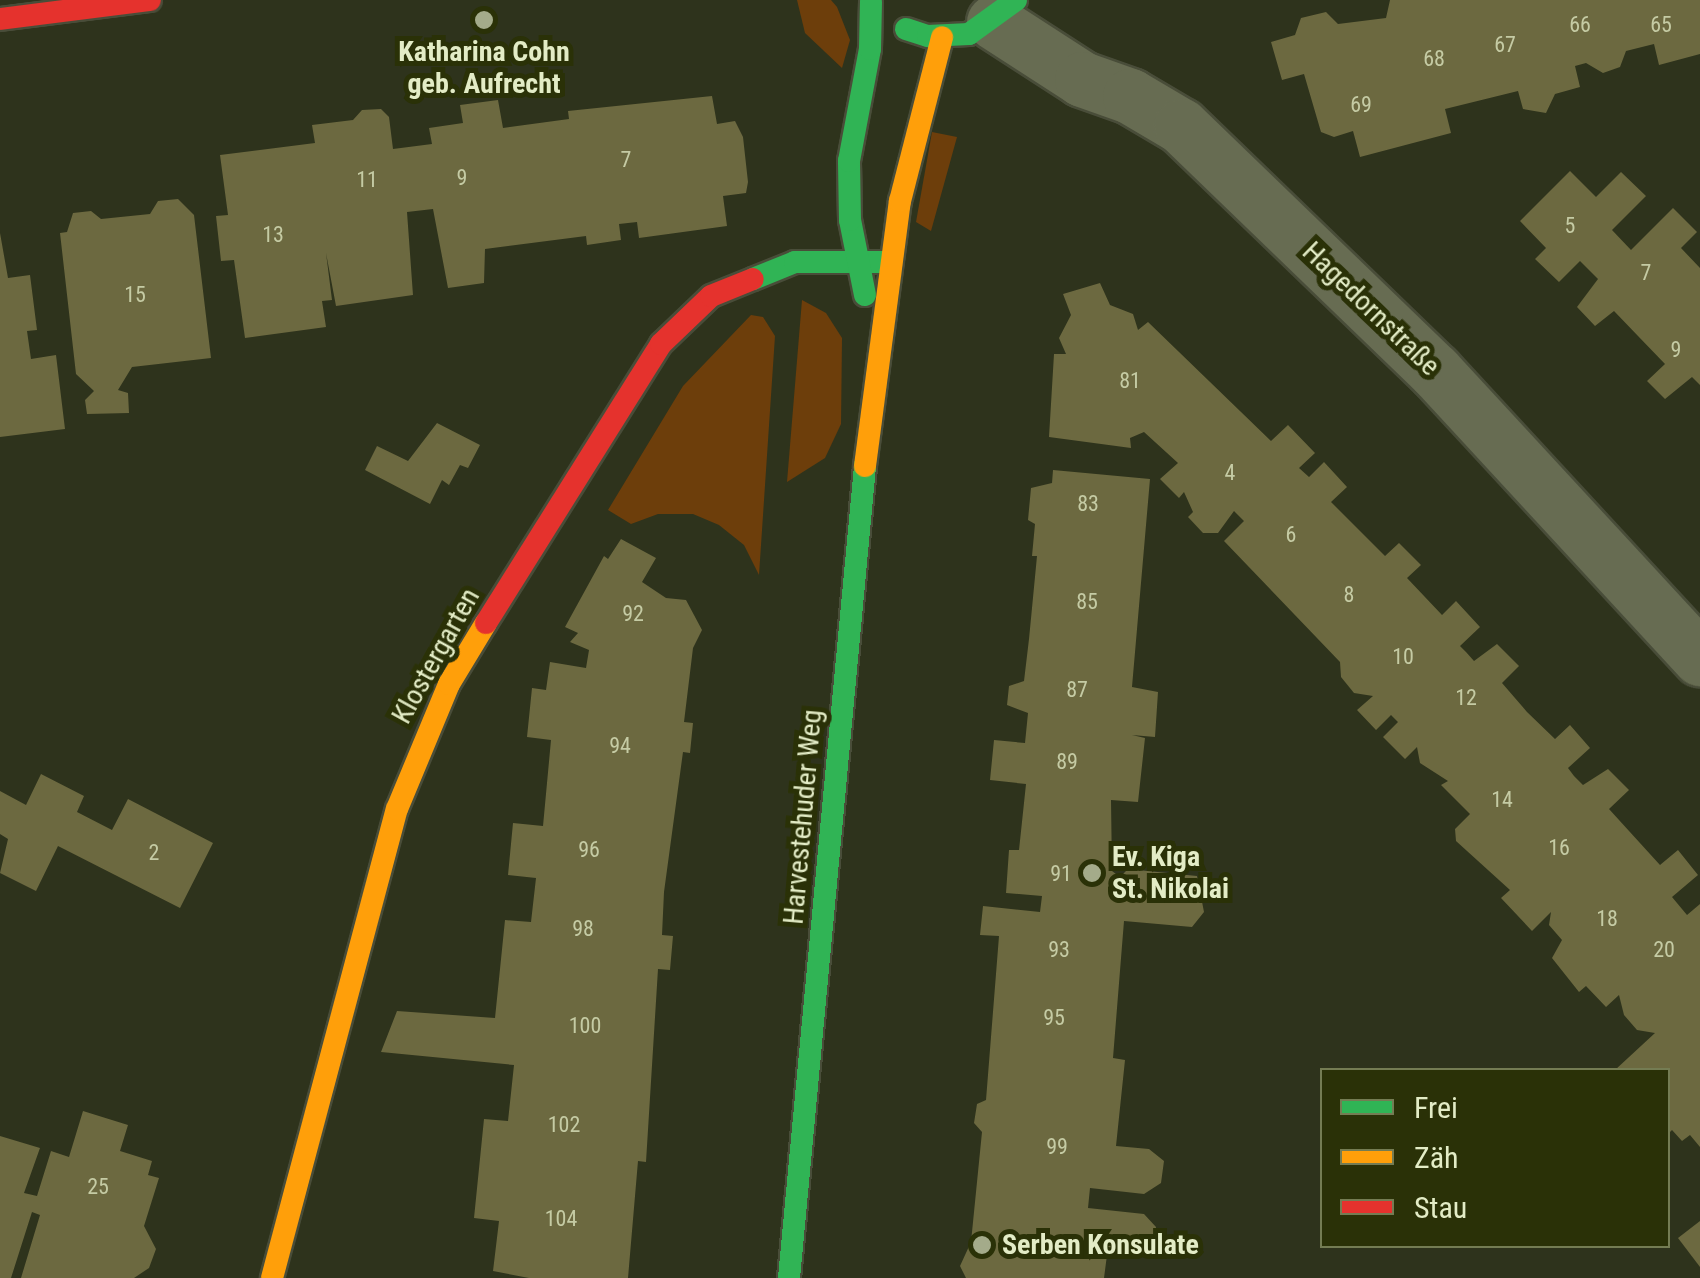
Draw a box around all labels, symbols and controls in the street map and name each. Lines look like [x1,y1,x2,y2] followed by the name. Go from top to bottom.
[473,9,495,31] marker: Katharina Cohn geb. Aufrecht
[1569,12,1591,38] house number: 66
[1650,12,1672,38] house number: 65
[1494,32,1516,58] house number: 67
[398,35,570,101] place label: Katharina Cohn geb. Aufrecht
[1423,46,1445,72] house number: 68
[1350,92,1372,118] house number: 69
[621,147,631,173] house number: 7
[457,165,467,191] house number: 9
[356,167,378,193] house number: 11
[1565,213,1575,239] house number: 5
[262,222,284,248] house number: 13
[1295,235,1447,383] street label: Hagedornstraße
[1641,260,1651,286] house number: 7
[124,282,146,308] house number: 15
[1671,337,1681,363] house number: 9
[1119,368,1141,394] house number: 81
[1225,460,1235,486] house number: 4
[1077,491,1099,517] house number: 83
[1286,522,1296,548] house number: 6
[385,582,487,730] street label: Klostergarten
[1344,582,1354,608] house number: 8
[1076,589,1098,615] house number: 85
[622,601,644,627] house number: 92
[1392,644,1414,670] house number: 10
[1066,677,1088,703] house number: 87
[1455,685,1477,711] house number: 12
[777,708,829,926] street label: Harvestehuder Weg
[609,733,631,759] house number: 94
[1056,749,1078,775] house number: 89
[1491,787,1513,813] house number: 14
[1548,835,1570,861] house number: 16
[578,837,600,863] house number: 96
[149,840,159,866] house number: 2
[1112,840,1229,906] place label: Ev. Kiga St. Nikolai
[1050,861,1072,887] house number: 91
[1081,862,1103,884] marker: Ev. Kiga St. Nikolai
[1596,906,1618,932] house number: 18
[572,916,594,942] house number: 98
[1048,937,1070,963] house number: 93
[1653,937,1675,963] house number: 20
[1043,1005,1065,1031] house number: 95
[569,1013,601,1039] house number: 100
[1320,1068,1670,1248] legend
[1414,1090,1458,1125] text: Frei
[548,1112,580,1138] house number: 102
[1046,1134,1068,1160] house number: 99
[1414,1140,1459,1175] text: Zäh
[87,1174,109,1200] house number: 25
[1414,1190,1467,1225] text: Stau
[545,1206,577,1232] house number: 104
[1002,1228,1199,1262] place label: Serben Konsulate
[971,1234,993,1256] marker: Serben Konsulate

